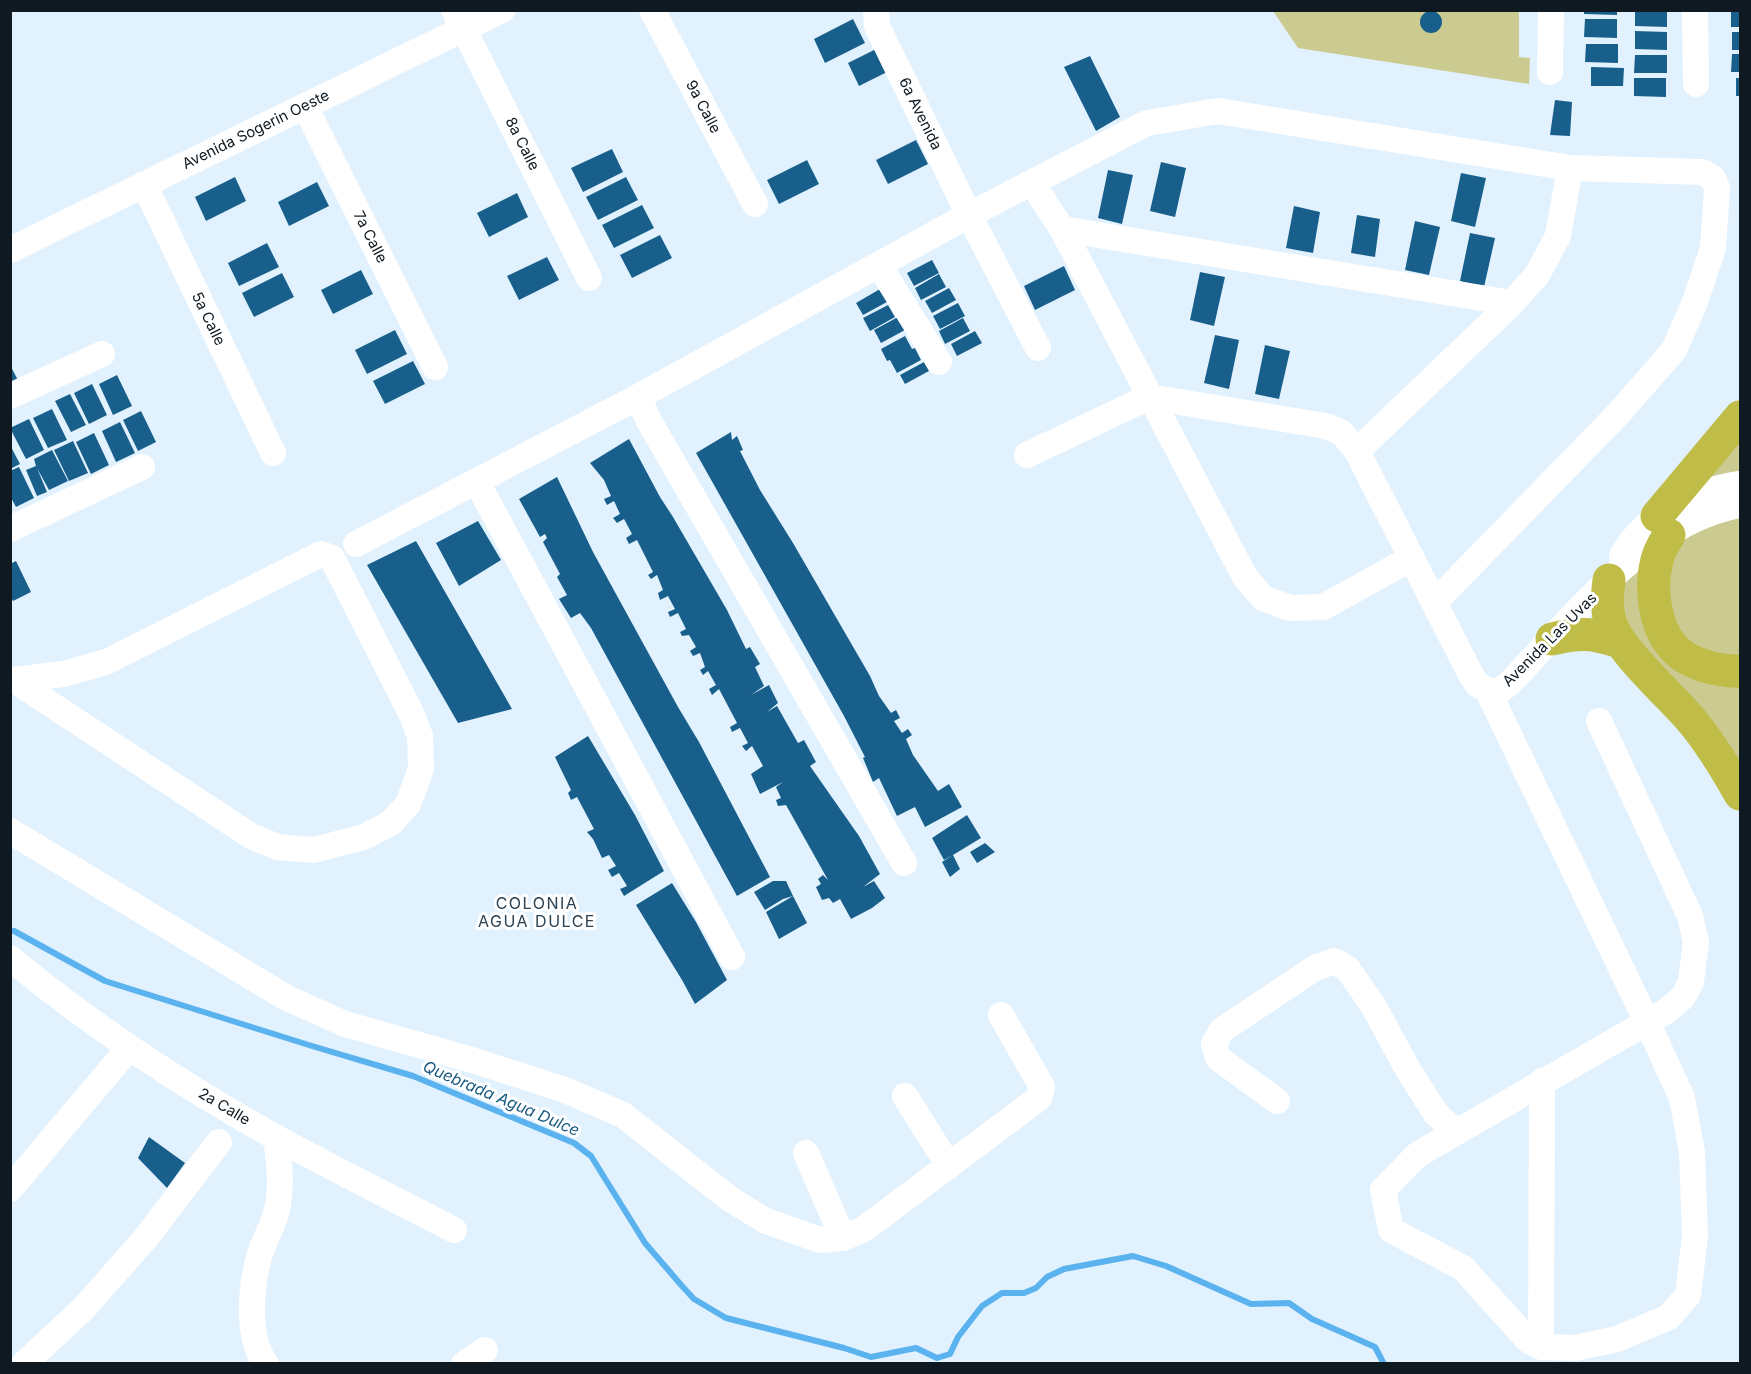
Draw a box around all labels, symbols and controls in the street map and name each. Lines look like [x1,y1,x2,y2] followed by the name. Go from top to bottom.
[895,75,945,153] street label: 6a Avenida
[682,77,724,137] street label: 9a Calle
[180,87,332,173] street label: Avenida Sogerin Oeste
[501,114,543,174] street label: 8a Calle
[349,208,391,266] street label: 7a Calle
[187,289,229,349] street label: 5a Calle
[1499,589,1601,691] street label: Avenida Las Uvas
[478,894,596,932] district label: COLONIA AGUA DULCE
[420,1057,582,1141] water label: Quebrada Agua Dulce
[195,1085,253,1129] street label: 2a Calle

